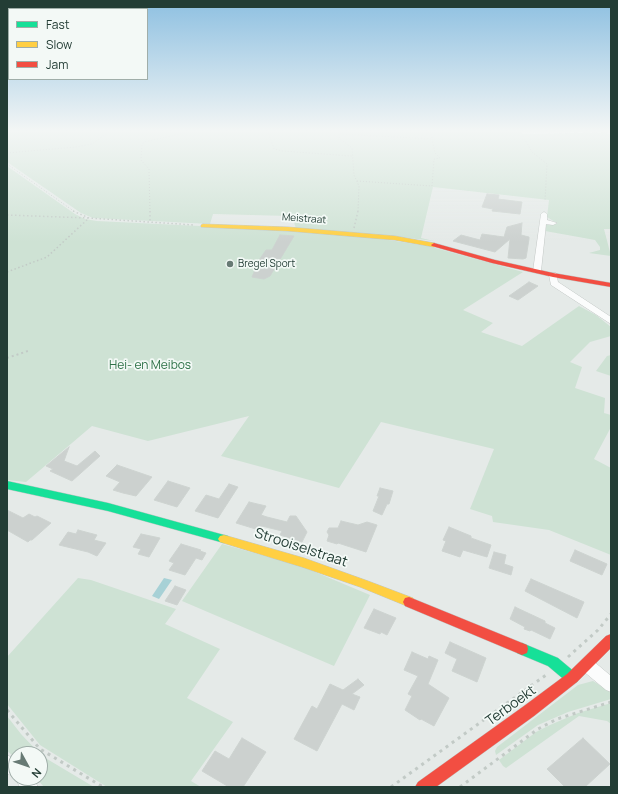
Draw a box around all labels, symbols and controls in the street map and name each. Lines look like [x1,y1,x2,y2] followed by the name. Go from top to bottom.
[8,8,148,80] legend
[46,16,70,33] text: Fast
[46,36,72,53] text: Slow
[46,56,68,73] text: Jam
[281,211,327,227] street label: Meistraat
[238,258,295,270] place label: Bregel Sport
[225,259,235,269] marker: Bregel Sport
[109,359,191,373] park label: Hei- en Meibos
[252,525,350,571] street label: Strooiselstraat
[483,682,539,730] street label: Terboekt
[8,746,48,786] north arrow
[29,766,45,781] text: N

